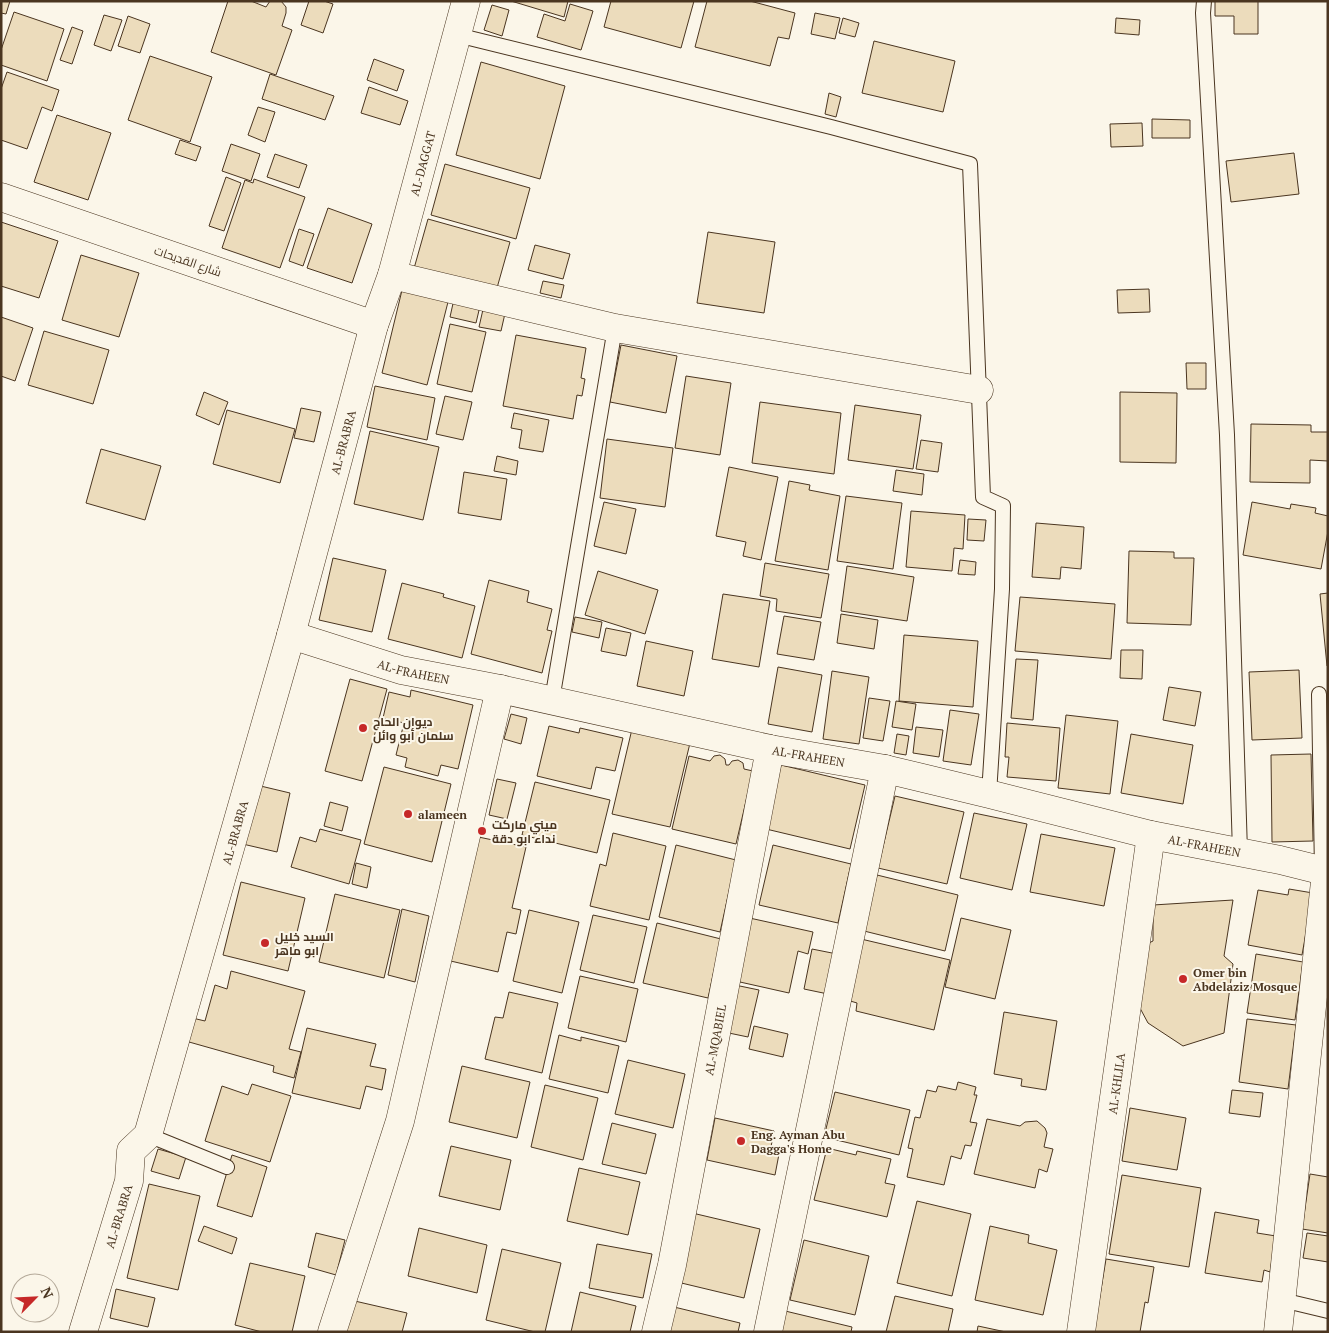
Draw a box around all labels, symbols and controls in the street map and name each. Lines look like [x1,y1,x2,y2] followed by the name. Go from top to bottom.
[406,129,438,197] street label: AL-DAGGAT
[152,242,224,280] street label: شارع القديحات
[327,407,359,476] street label: AL-BRABRA
[376,656,451,687] street label: AL-FRAHEEN
[373,714,454,744] place label: ديوان الحاج سلمان أبو وائل
[357,722,369,734] marker: ديوان الحاج سلمان أبو وائل
[771,742,846,769] street label: AL-FRAHEEN
[218,798,251,866] street label: AL-BRABRA
[418,807,467,822] place label: alameen
[402,808,414,820] marker: alameen
[492,817,557,847] place label: ميني ماركت نداء ابو دقة
[476,825,488,837] marker: ميني ماركت نداء ابو دقة
[1167,831,1242,860] street label: AL-FRAHEEN
[274,929,334,959] place label: السيد خليل ابو ماهر
[259,937,271,949] marker: السيد خليل ابو ماهر
[1193,965,1298,994] place label: Omer bin Abdelaziz Mosque
[1177,973,1189,985] marker: Omer bin Abdelaziz Mosque
[701,1003,729,1077] street label: AL-MQABIEL
[1104,1051,1128,1115] street label: AL-KHLILA
[751,1127,846,1156] place label: Eng. Ayman Abu Dagga's Home
[735,1135,747,1147] marker: Eng. Ayman Abu Dagga's Home
[101,1182,135,1250] street label: AL-BRABRA
[10,1273,60,1323] north arrow
[36,1284,58,1302] text: N

